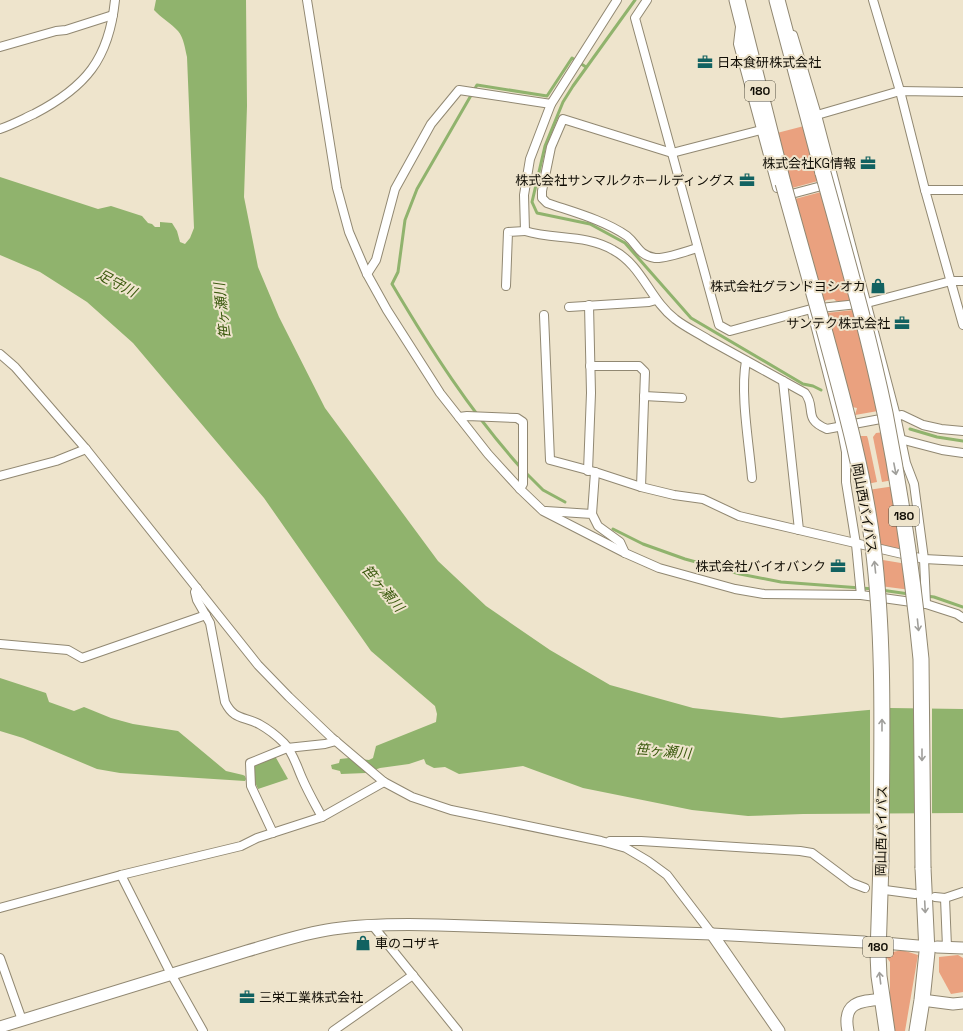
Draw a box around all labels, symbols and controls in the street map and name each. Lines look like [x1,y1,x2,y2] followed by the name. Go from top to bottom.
[696,53,714,71] office icon: 日本食研株式会社
[717,54,821,71] place label: 日本食研株式会社
[745,81,775,101] road number: 180
[859,154,877,172] office icon: 株式会社KG情報
[762,155,856,172] place label: 株式会社KG情報
[738,171,756,189] office icon: 株式会社サンマルクホールディングス
[515,172,735,189] place label: 株式会社サンマルクホールディングス
[94,265,142,302] water label: 足守川
[869,277,887,295] shop icon: 株式会社グランドヨシオカ
[710,278,866,295] place label: 株式会社グランドヨシオカ
[210,280,234,340] water label: 笹ヶ瀬川
[893,314,911,332] office icon: サンテク株式会社
[786,315,890,332] place label: サンテク株式会社
[848,462,881,554] street label: 岡山西バイパス
[892,462,900,475] one-way arrow
[889,506,919,526] road number: 180
[829,557,847,575] office icon: 株式会社バイオバンク
[695,558,826,575] place label: 株式会社バイオバンク
[358,561,409,617] water label: 笹ヶ瀬川
[871,561,879,574] one-way arrow
[914,618,922,631] one-way arrow
[878,719,886,732] one-way arrow
[634,740,694,763] water label: 笹ヶ瀬川
[918,748,926,761] one-way arrow
[872,785,891,877] street label: 岡山西バイパス
[921,900,928,913] one-way arrow
[354,934,372,952] shop icon: 車のコザキ
[375,935,440,952] place label: 車のコザキ
[863,937,893,957] road number: 180
[876,972,884,985] one-way arrow
[238,988,256,1006] office icon: 三栄工業株式会社
[259,989,363,1006] place label: 三栄工業株式会社

